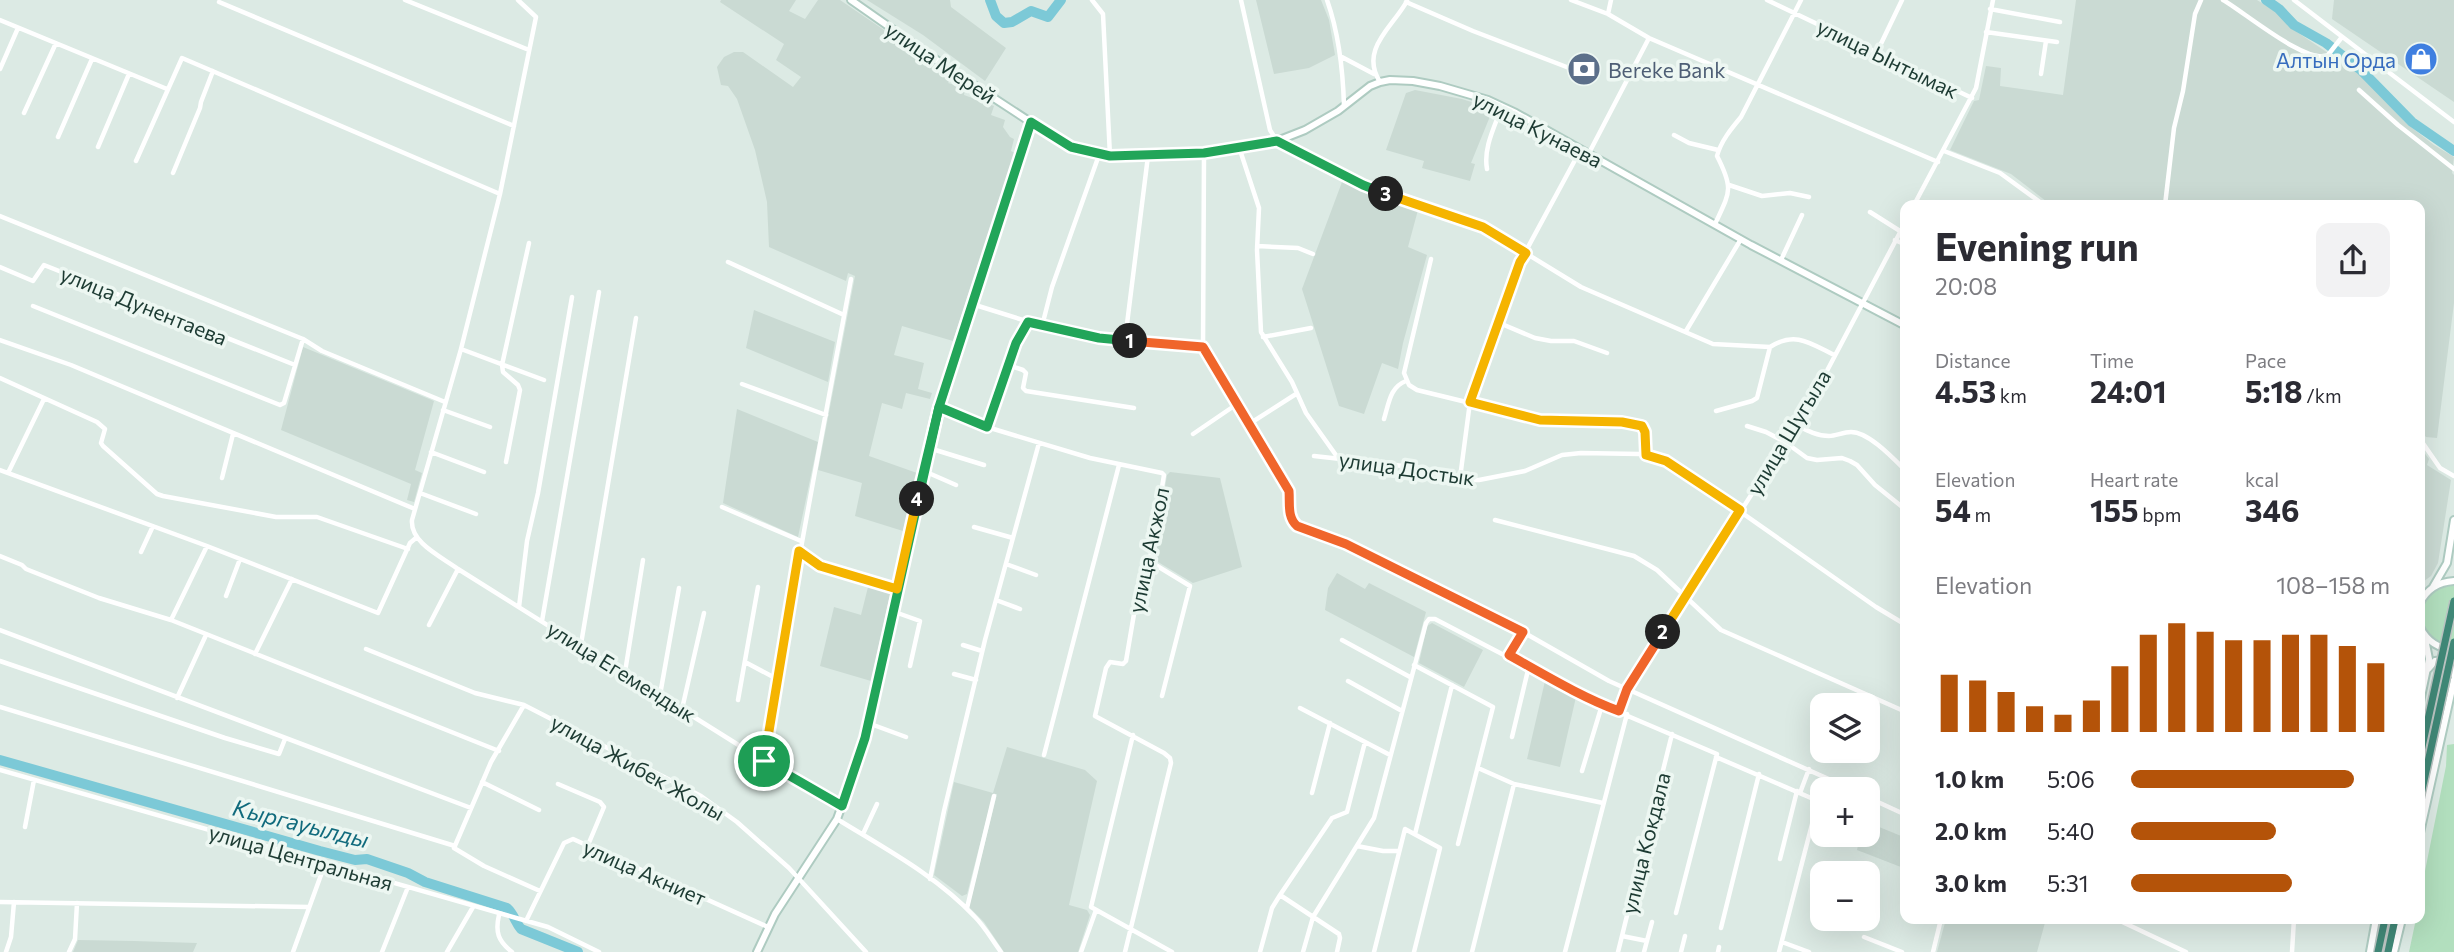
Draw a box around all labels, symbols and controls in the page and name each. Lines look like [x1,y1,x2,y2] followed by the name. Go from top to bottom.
[1813,13,1963,103] street label: улица Ынтымак
[881,16,1001,108] street label: улица Мерей
[2402,40,2440,78] shop icon: Алтын Орда
[2276,47,2396,72] place label: Алтын Орда
[1565,50,1603,88] bank icon: Bereke Bank
[1608,57,1726,82] place label: Bereke Bank
[1469,86,1607,172] street label: улица Кунаева
[1368,176,1404,212] pin: 3
[1380,182,1391,205] text: 3
[1935,222,2139,269] text: Evening run
[2316,223,2390,297] button: share
[57,260,231,350] street label: улица Дунентаева
[1935,272,1997,300] text: 20:08
[1112,324,1148,358] pin: 1
[1125,329,1134,352] text: 1
[1935,349,2011,372] text: Distance
[2090,349,2134,372] text: Time
[2245,349,2286,372] text: Pace
[1741,365,1835,499] street label: улица Шугыла
[1935,372,1996,409] text: 4.53
[2090,372,2167,409] text: 24:01
[2245,372,2303,409] text: 5:18
[1996,384,2027,407] text: km
[2303,384,2342,407] text: /km
[1337,446,1477,490] street label: улица Достык
[1935,468,2015,491] text: Elevation
[2090,468,2178,491] text: Heart rate
[2245,468,2279,491] text: kcal
[900,482,934,516] pin: 4
[1122,485,1174,615] street label: улица Акжол
[911,487,922,510] text: 4
[1935,491,1971,528] text: 54
[2090,491,2139,528] text: 155
[2245,491,2299,528] text: 346
[1971,503,1991,526] text: m
[2139,503,2181,526] text: bpm
[1935,571,2032,599] text: Elevation
[2276,571,2390,599] text: 108–158 m
[1646,614,1680,650] pin: 2
[543,615,701,727] street label: улица Егемендык
[1657,620,1668,643] text: 2
[1810,693,1880,931] map controls
[1810,693,1880,763] button: layers
[547,709,729,825] street label: улица Жибек Жолы
[734,731,794,791] pin
[745,742,783,780] icon: arrive
[1935,765,2004,793] text: 1.0 km
[2047,765,2095,793] text: 5:06
[1615,770,1675,916] street label: улица Кокдала
[1810,777,1880,847] button: +
[230,793,372,853] water label: Кыргауылды
[1935,817,2007,845] text: 2.0 km
[2047,817,2094,845] text: 5:40
[206,819,396,895] street label: улица Центральная
[580,834,711,910] street label: улица Акниет
[1810,861,1880,931] button: −
[1935,869,2007,897] text: 3.0 km
[2047,869,2089,897] text: 5:31

